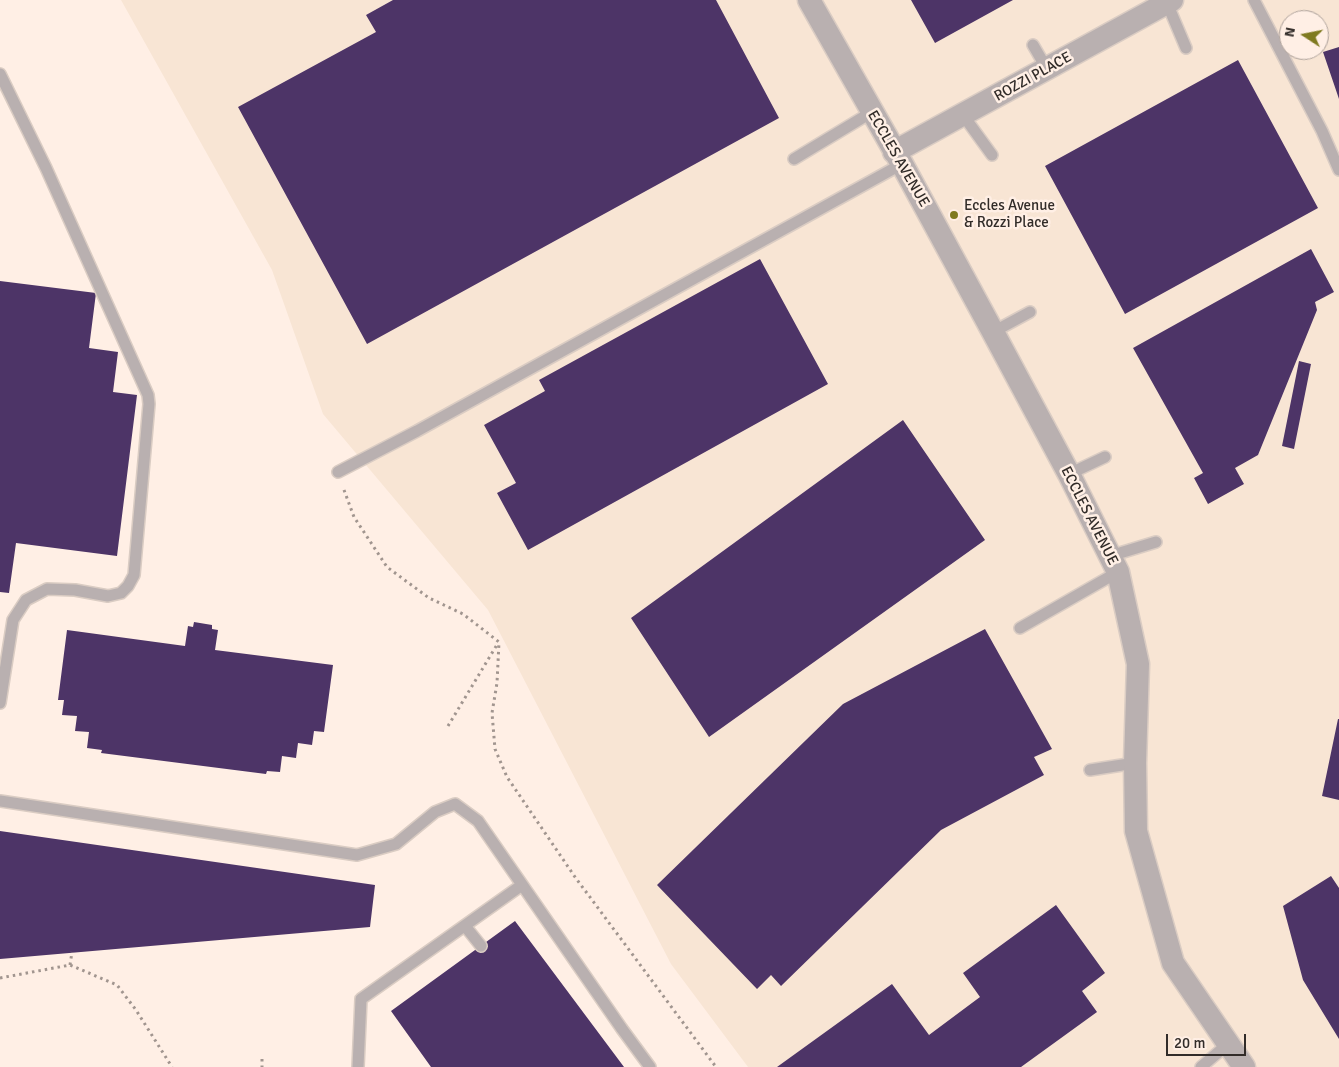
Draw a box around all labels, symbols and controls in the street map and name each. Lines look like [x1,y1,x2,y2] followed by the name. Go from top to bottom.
[1279,10,1329,60] north arrow
[1280,26,1299,39] text: N
[991,48,1075,106] street label: ROZZI PLACE
[863,108,933,210] street label: ECCLES AVENUE
[964,197,1055,232] place label: Eccles Avenue & Rozzi Place
[948,209,960,221] marker: Eccles Avenue & Rozzi Place
[1056,464,1122,568] street label: ECCLES AVENUE
[1169,1024,1249,1056] scale bar
[1174,1034,1205,1052] text: 20 m

